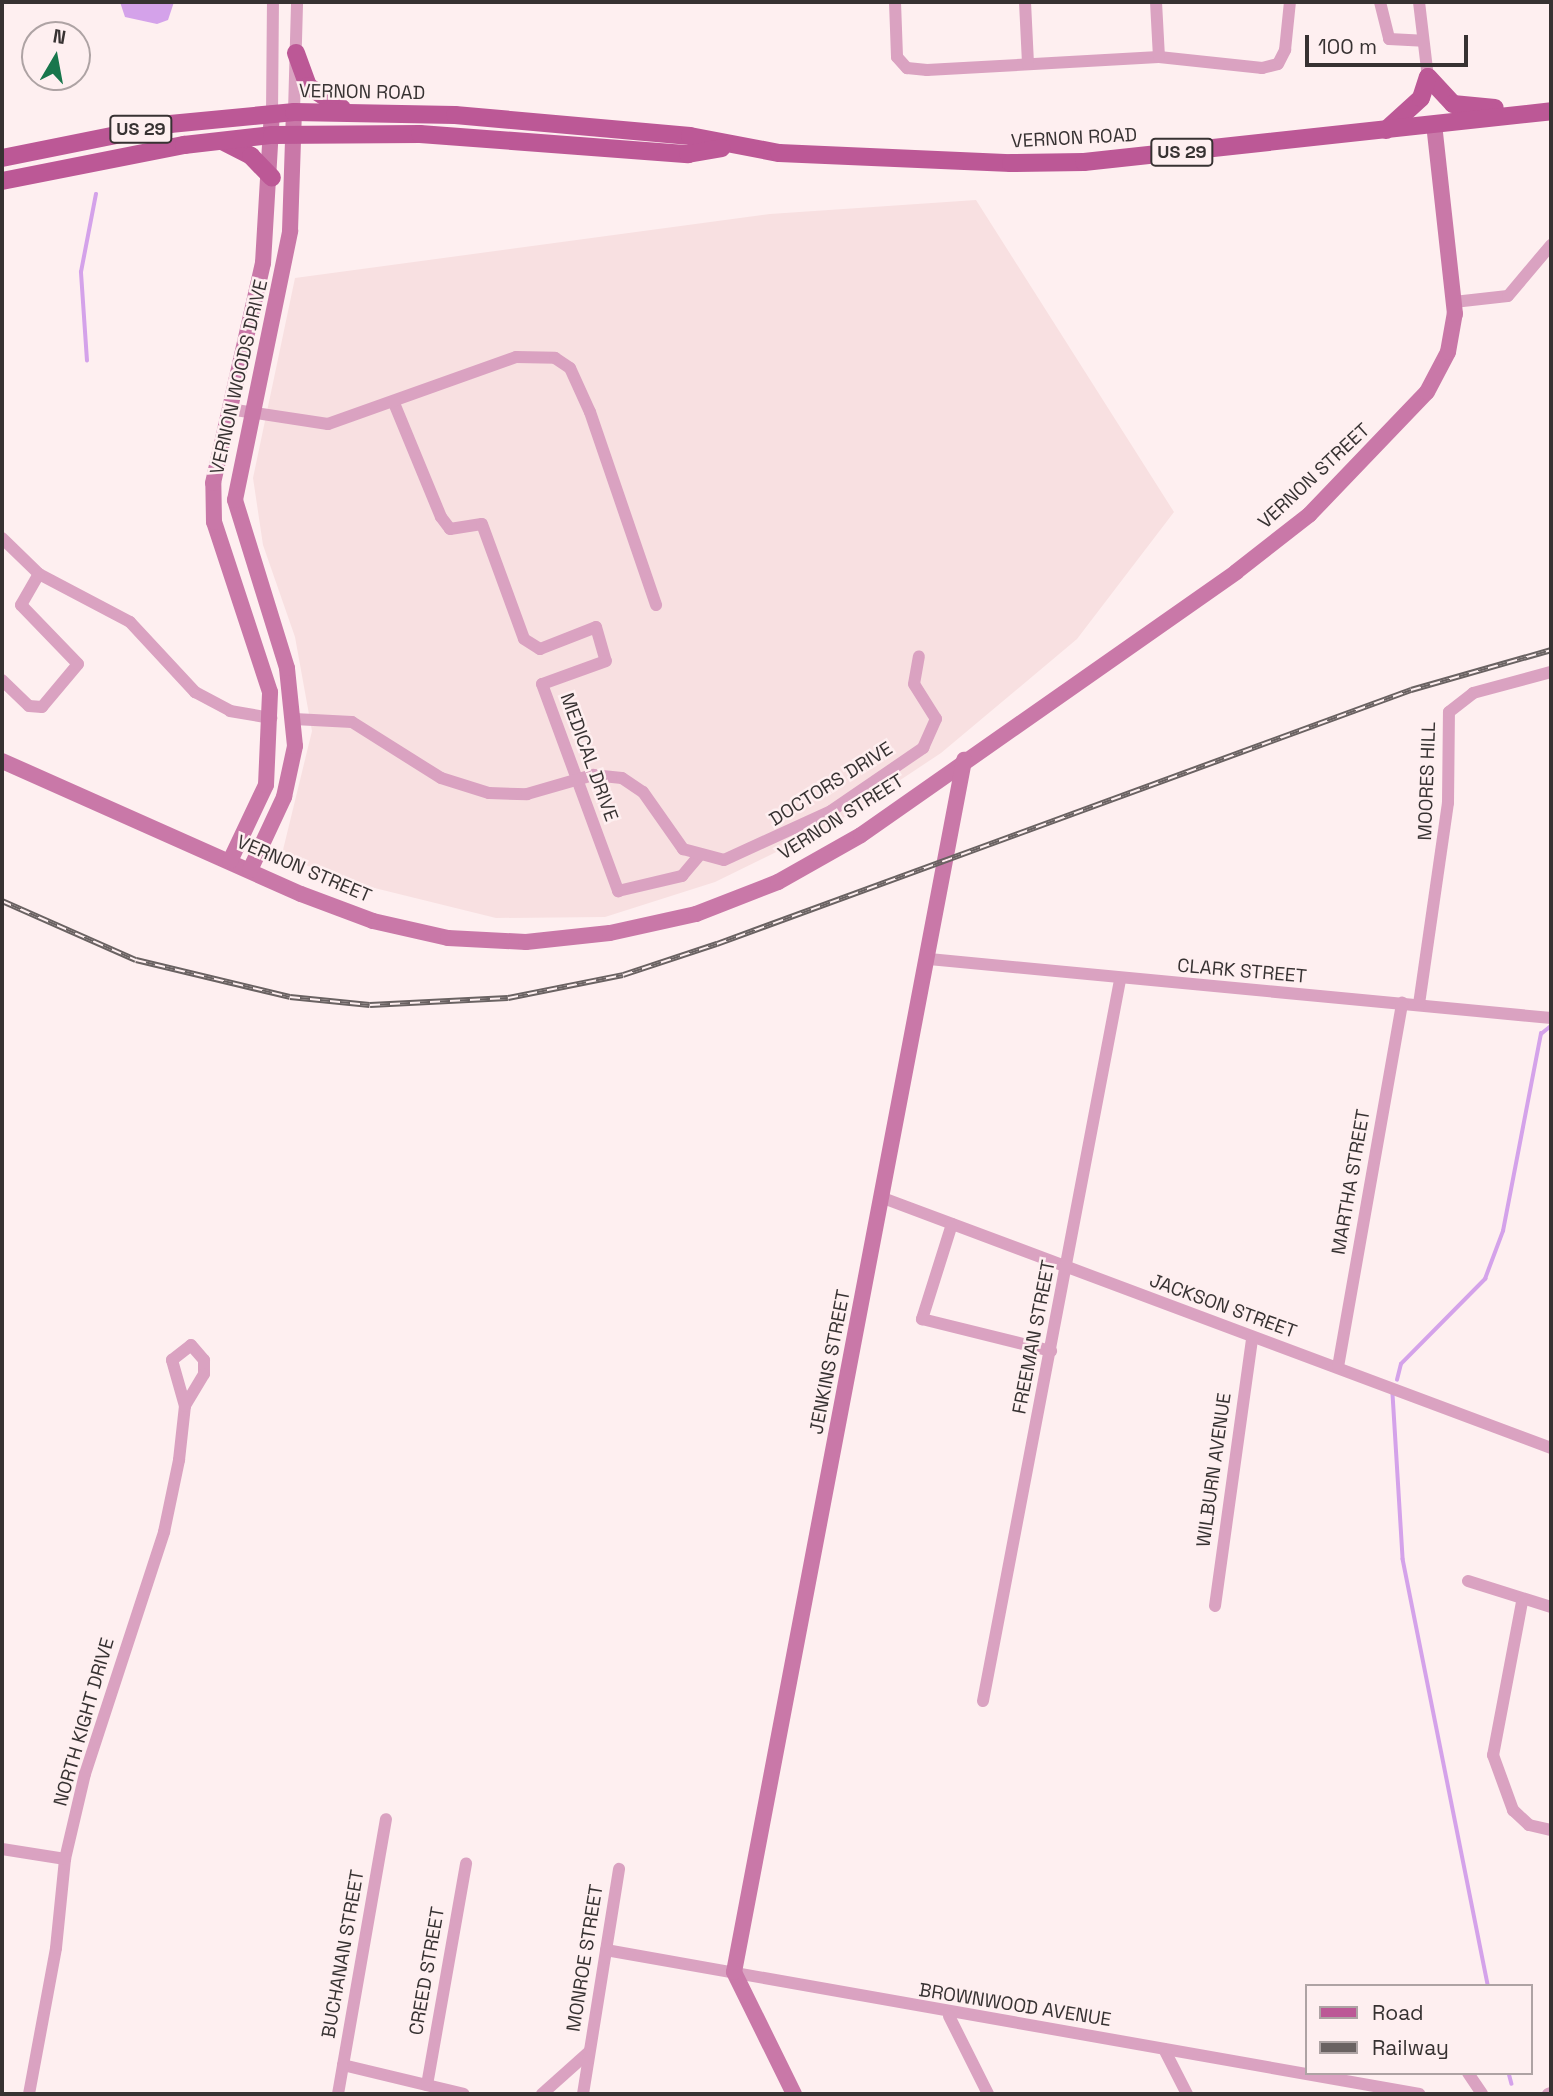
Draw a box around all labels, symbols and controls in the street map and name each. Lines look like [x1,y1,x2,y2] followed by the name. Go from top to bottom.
[21,21,91,91] north arrow
[1308,21,1471,65] scale bar
[51,23,68,50] text: N
[1318,33,1377,60] text: 100 m
[299,79,425,105] street label: VERNON ROAD
[108,114,174,144] road number: US 29
[1010,123,1138,153] street label: VERNON ROAD
[1149,138,1215,167] road number: US 29
[205,277,273,477] street label: VERNON WOODS DRIVE
[1254,419,1374,533] street label: VERNON STREET
[555,690,623,824] street label: MEDICAL DRIVE
[1414,721,1440,841] street label: MOORES HILL
[765,737,897,831] street label: DOCTORS DRIVE
[774,769,908,865] street label: VERNON STREET
[233,830,375,908] street label: VERNON STREET
[1176,954,1308,988] street label: CLARK STREET
[1327,1107,1375,1257] street label: MARTHA STREET
[1008,1258,1060,1416] street label: FREEMAN STREET
[1146,1269,1300,1343] street label: JACKSON STREET
[805,1288,855,1436] street label: JENKINS STREET
[1192,1391,1236,1549] street label: WILBURN AVENUE
[49,1635,119,1809] street label: NORTH KIGHT DRIVE
[317,1868,369,2040] street label: BUCHANAN STREET
[562,1883,608,2033] street label: MONROE STREET
[404,1905,450,2037] street label: CREED STREET
[917,1979,1113,2031] street label: BROWNWOOD AVENUE
[1304,1984,1532,2075] legend
[1372,1999,1424,2026] text: Road
[1372,2034,1449,2061] text: Railway

